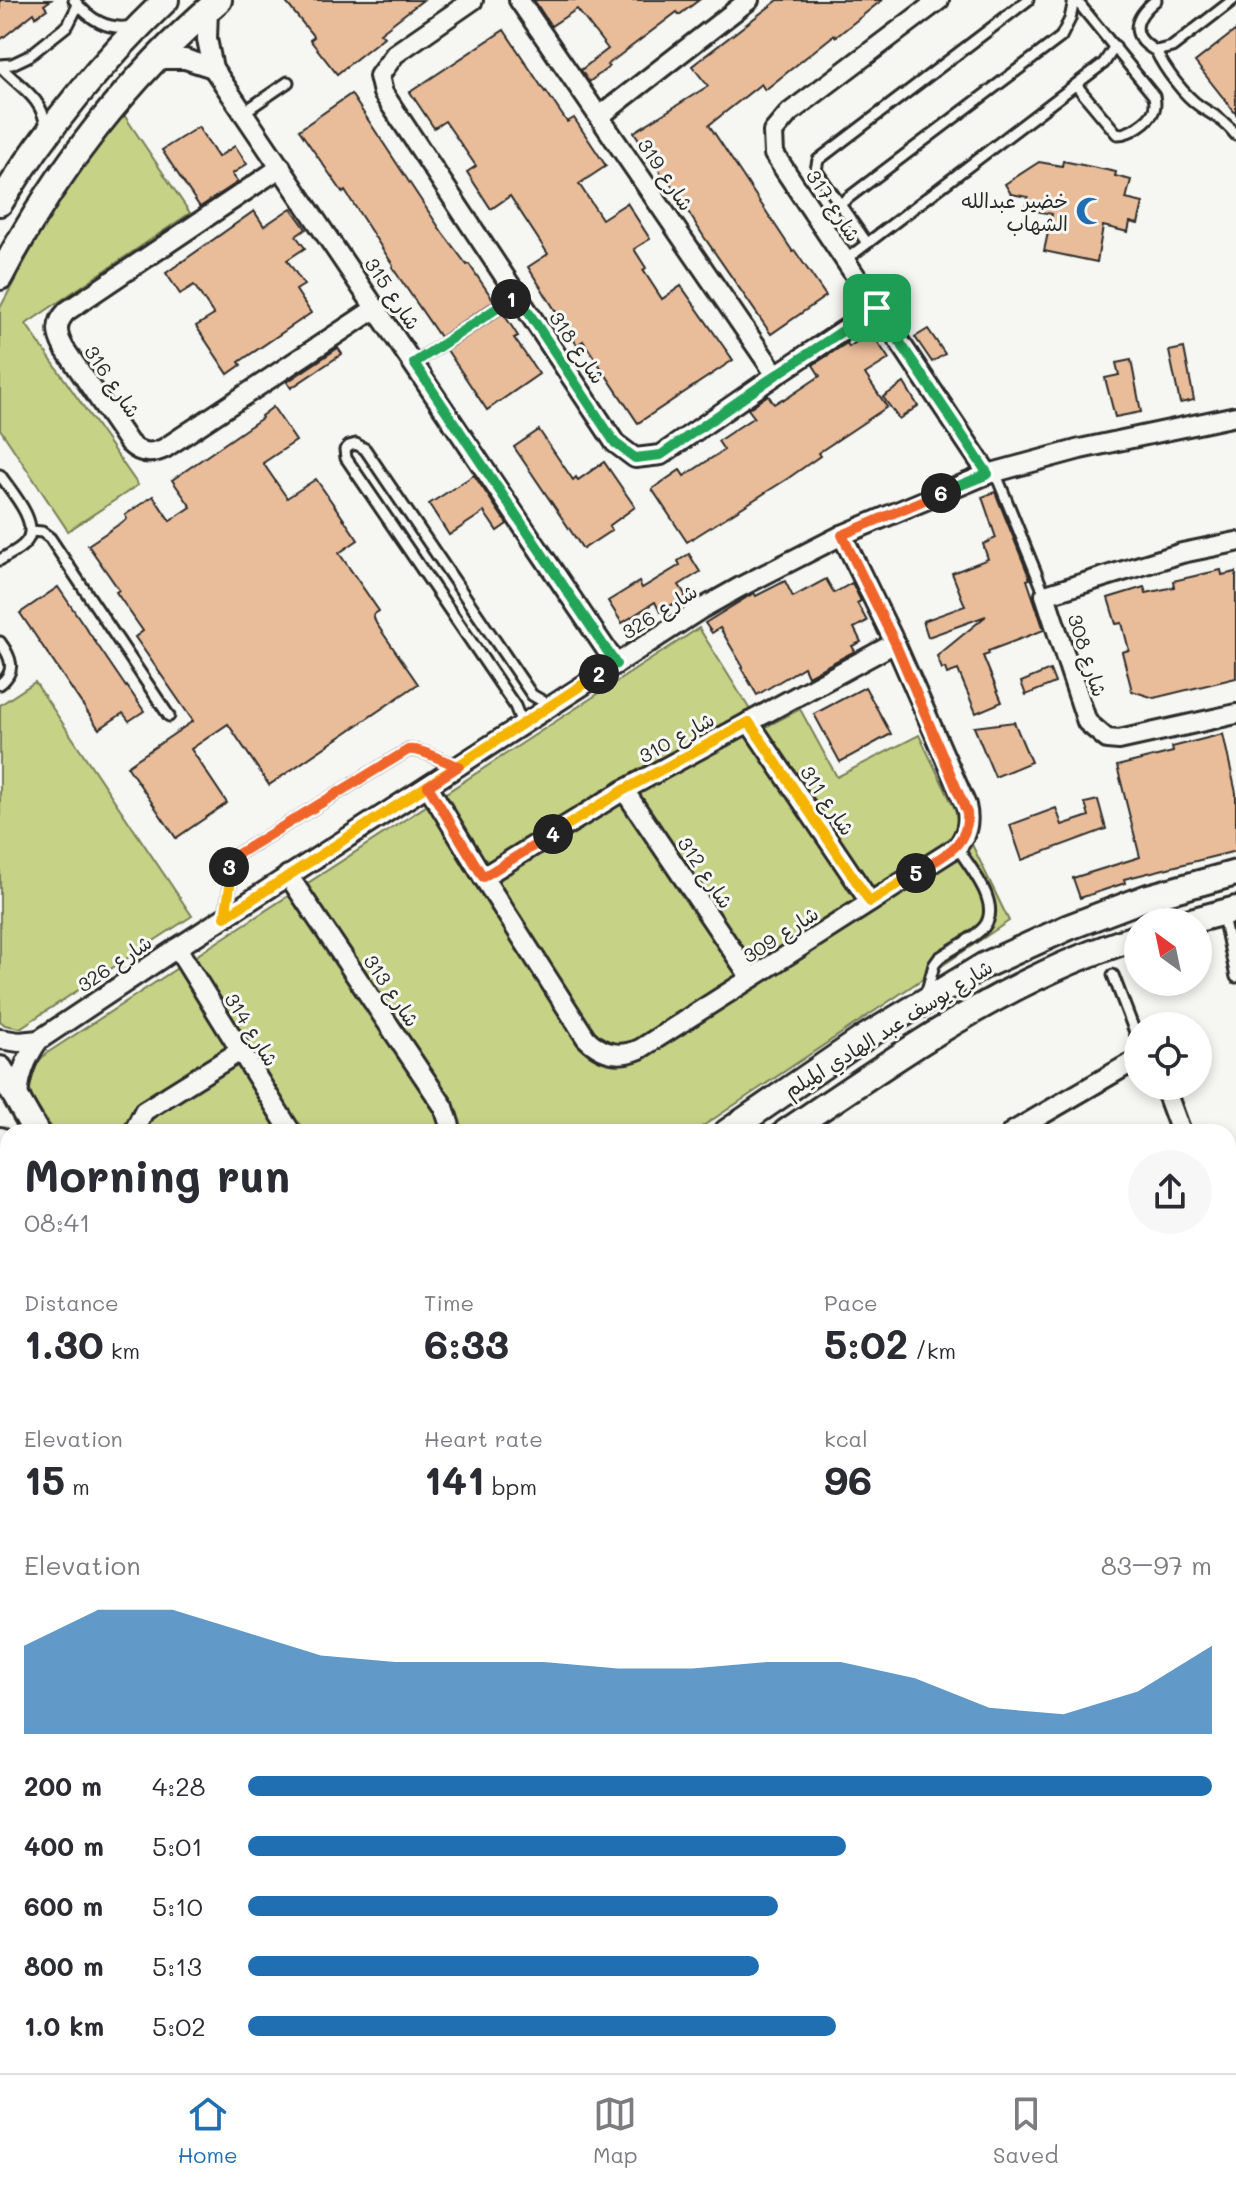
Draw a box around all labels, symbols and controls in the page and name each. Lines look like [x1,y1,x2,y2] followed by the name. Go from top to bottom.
[631,133,700,216] street label: شارع 319
[799,164,867,247] street label: شارع 317
[962,187,1068,236] place label: خضير عبدالله الشهاب
[1075,196,1105,226] mosque icon: خضير عبدالله الشهاب
[358,252,427,335] street label: شارع 315
[843,274,911,342] pin
[491,279,531,319] pin: 1
[506,284,516,313] text: 1
[855,286,899,330] icon: arrive
[543,306,612,390] street label: شارع 318
[78,340,147,424] street label: شارع 316
[921,473,961,513] pin: 6
[934,478,948,507] text: 6
[616,578,703,646] street label: شارع 326
[1060,610,1114,700] street label: شارع 308
[579,654,619,694] pin: 2
[593,659,605,688] text: 2
[634,706,719,770] street label: شارع 310
[793,760,861,841] street label: شارع 311
[533,814,573,854] pin: 4
[546,819,560,848] text: 4
[671,831,740,914] street label: شارع 312
[209,847,249,887] pin: 3
[222,852,236,881] text: 3
[896,853,936,893] pin: 5
[910,858,922,887] text: 5
[737,900,824,970] street label: شارع 309
[1124,908,1212,996] north arrow
[1124,908,1212,1100] map controls
[72,929,157,999] street label: شارع 326
[357,949,426,1032] street label: شارع 313
[779,953,999,1105] street label: شارع يوسف عبد الهادي الميلم
[218,987,285,1072] street label: شارع 314
[1124,1012,1212,1100] button: locate
[24,1146,290,1203] text: Morning run
[1128,1150,1212,1234] button: share
[24,1205,91,1239] text: 08:41
[24,1288,119,1317] text: Distance
[424,1288,474,1317] text: Time
[824,1288,878,1317] text: Pace
[24,1317,104,1369] text: 1.30
[424,1317,509,1369] text: 6:33
[824,1317,908,1369] text: 5:02
[104,1336,140,1365] text: km
[908,1336,956,1365] text: /km
[24,1424,123,1453] text: Elevation
[424,1424,543,1453] text: Heart rate
[824,1424,868,1453] text: kcal
[24,1453,65,1505] text: 15
[424,1453,485,1505] text: 141
[824,1453,872,1505] text: 96
[65,1472,90,1501] text: m
[485,1472,537,1501] text: bpm
[24,1548,141,1582] text: Elevation
[1101,1548,1212,1582] text: 83–97 m
[24,1769,102,1803] text: 200 m
[152,1769,206,1803] text: 4:28
[24,1829,104,1863] text: 400 m
[152,1829,203,1863] text: 5:01
[24,1889,103,1923] text: 600 m
[152,1889,203,1923] text: 5:10
[24,1949,104,1983] text: 800 m
[152,1949,202,1983] text: 5:13
[24,2009,104,2043] text: 1.0 km
[152,2009,206,2043] text: 5:02
[178,2092,238,2169] tab: Home
[593,2092,638,2169] tab: Map
[993,2092,1058,2169] tab: Saved

